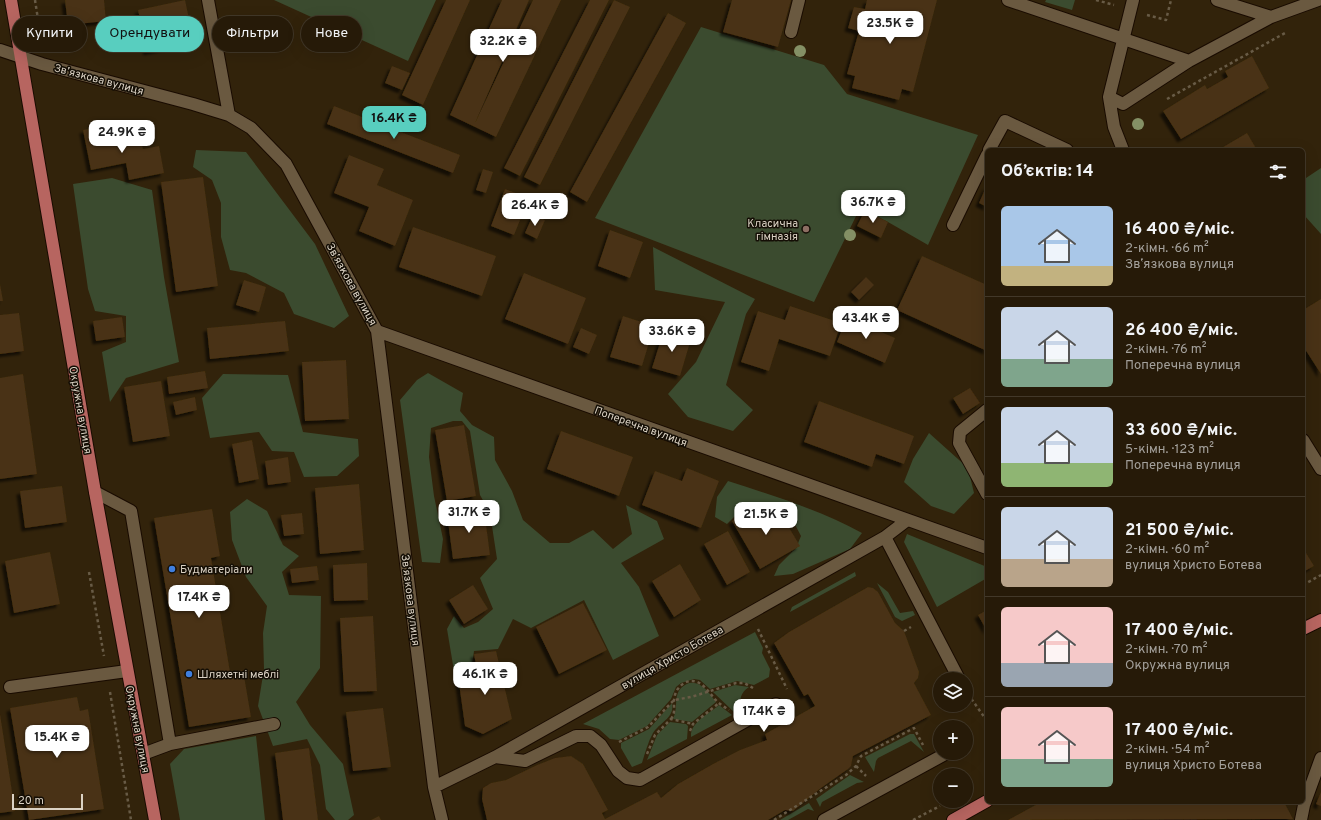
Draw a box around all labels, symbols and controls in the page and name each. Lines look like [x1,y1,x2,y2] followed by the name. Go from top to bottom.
[853,11,927,45] pin: 23.5K ₴
[12,16,87,52] chip: Купити
[95,16,204,52] chip: Орендувати
[212,16,293,52] chip: Фільтри
[301,16,362,52] chip: Нове
[866,16,914,32] text: 23.5K ₴
[466,29,540,63] pin: 32.2K ₴
[479,34,527,50] text: 32.2K ₴
[52,61,145,99] street label: Звʼязкова вулиця
[357,106,431,140] pin: 16.4K ₴
[371,111,417,127] text: 16.4K ₴
[85,120,159,154] pin: 24.9K ₴
[98,125,146,141] text: 24.9K ₴
[1001,161,1094,183] text: Об’єктів: 14
[1267,161,1289,183] icon: filters
[836,190,910,224] pin: 36.7K ₴
[498,193,572,227] pin: 26.4K ₴
[850,195,896,211] text: 36.7K ₴
[511,198,559,214] text: 26.4K ₴
[747,217,798,244] place label: Класична гімназія
[1125,219,1234,241] text: 16 400 ₴/міс.
[1033,222,1081,270] icon: home
[801,224,811,234] marker: Класична гімназія
[323,241,380,328] street label: Звʼязкова вулиця
[1125,241,1209,257] text: 2-кімн. · 66 m²
[1125,257,1234,273] text: Звʼязкова вулиця
[829,306,903,340] pin: 43.4K ₴
[842,311,890,327] text: 43.4K ₴
[635,319,709,353] pin: 33.6K ₴
[1125,320,1238,342] text: 26 400 ₴/міс.
[1033,323,1081,371] icon: home
[648,324,696,340] text: 33.6K ₴
[1125,342,1207,358] text: 2-кімн. · 76 m²
[1125,358,1241,374] text: Поперечна вулиця
[65,365,95,455] street label: Окружна вулиця
[592,404,689,450] street label: Поперечна вулиця
[1125,420,1237,442] text: 33 600 ₴/міс.
[1033,423,1081,471] icon: home
[1125,442,1214,458] text: 5-кімн. · 123 m²
[1125,458,1241,474] text: Поперечна вулиця
[432,500,506,534] pin: 31.7K ₴
[729,502,803,536] pin: 21.5K ₴
[447,505,491,521] text: 31.7K ₴
[743,507,789,523] text: 21.5K ₴
[1125,520,1234,542] text: 21 500 ₴/міс.
[1033,523,1081,571] icon: home
[1125,542,1209,558] text: 2-кімн. · 60 m²
[397,553,423,647] street label: Звʼязкова вулиця
[1125,558,1262,574] text: вулиця Христо Ботева
[180,563,252,577] place label: Будматеріали
[167,564,177,574] marker: Будматеріали
[162,585,236,619] pin: 17.4K ₴
[177,590,221,606] text: 17.4K ₴
[1125,620,1233,642] text: 17 400 ₴/міс.
[619,623,726,693] street label: вулиця Христо Ботева
[1033,623,1081,671] icon: home
[1125,642,1207,658] text: 2-кімн. · 70 m²
[1125,658,1230,674] text: Окружна вулиця
[448,662,522,696] pin: 46.1K ₴
[462,667,508,683] text: 46.1K ₴
[197,668,279,682] place label: Шляхетні меблі
[184,669,194,679] marker: Шляхетні меблі
[933,672,973,808] map controls
[933,672,973,712] button: layers
[122,684,152,774] street label: Окружна вулиця
[727,699,801,733] pin: 17.4K ₴
[742,704,786,720] text: 17.4K ₴
[933,720,973,760] button: +
[1125,720,1233,742] text: 17 400 ₴/міс.
[1033,723,1081,771] icon: home
[20,725,94,759] pin: 15.4K ₴
[34,730,80,746] text: 15.4K ₴
[1125,742,1210,758] text: 2-кімн. · 54 m²
[1125,758,1262,774] text: вулиця Христо Ботева
[933,768,973,808] button: −
[12,792,83,811] scale bar
[18,794,44,808] text: 20 m

